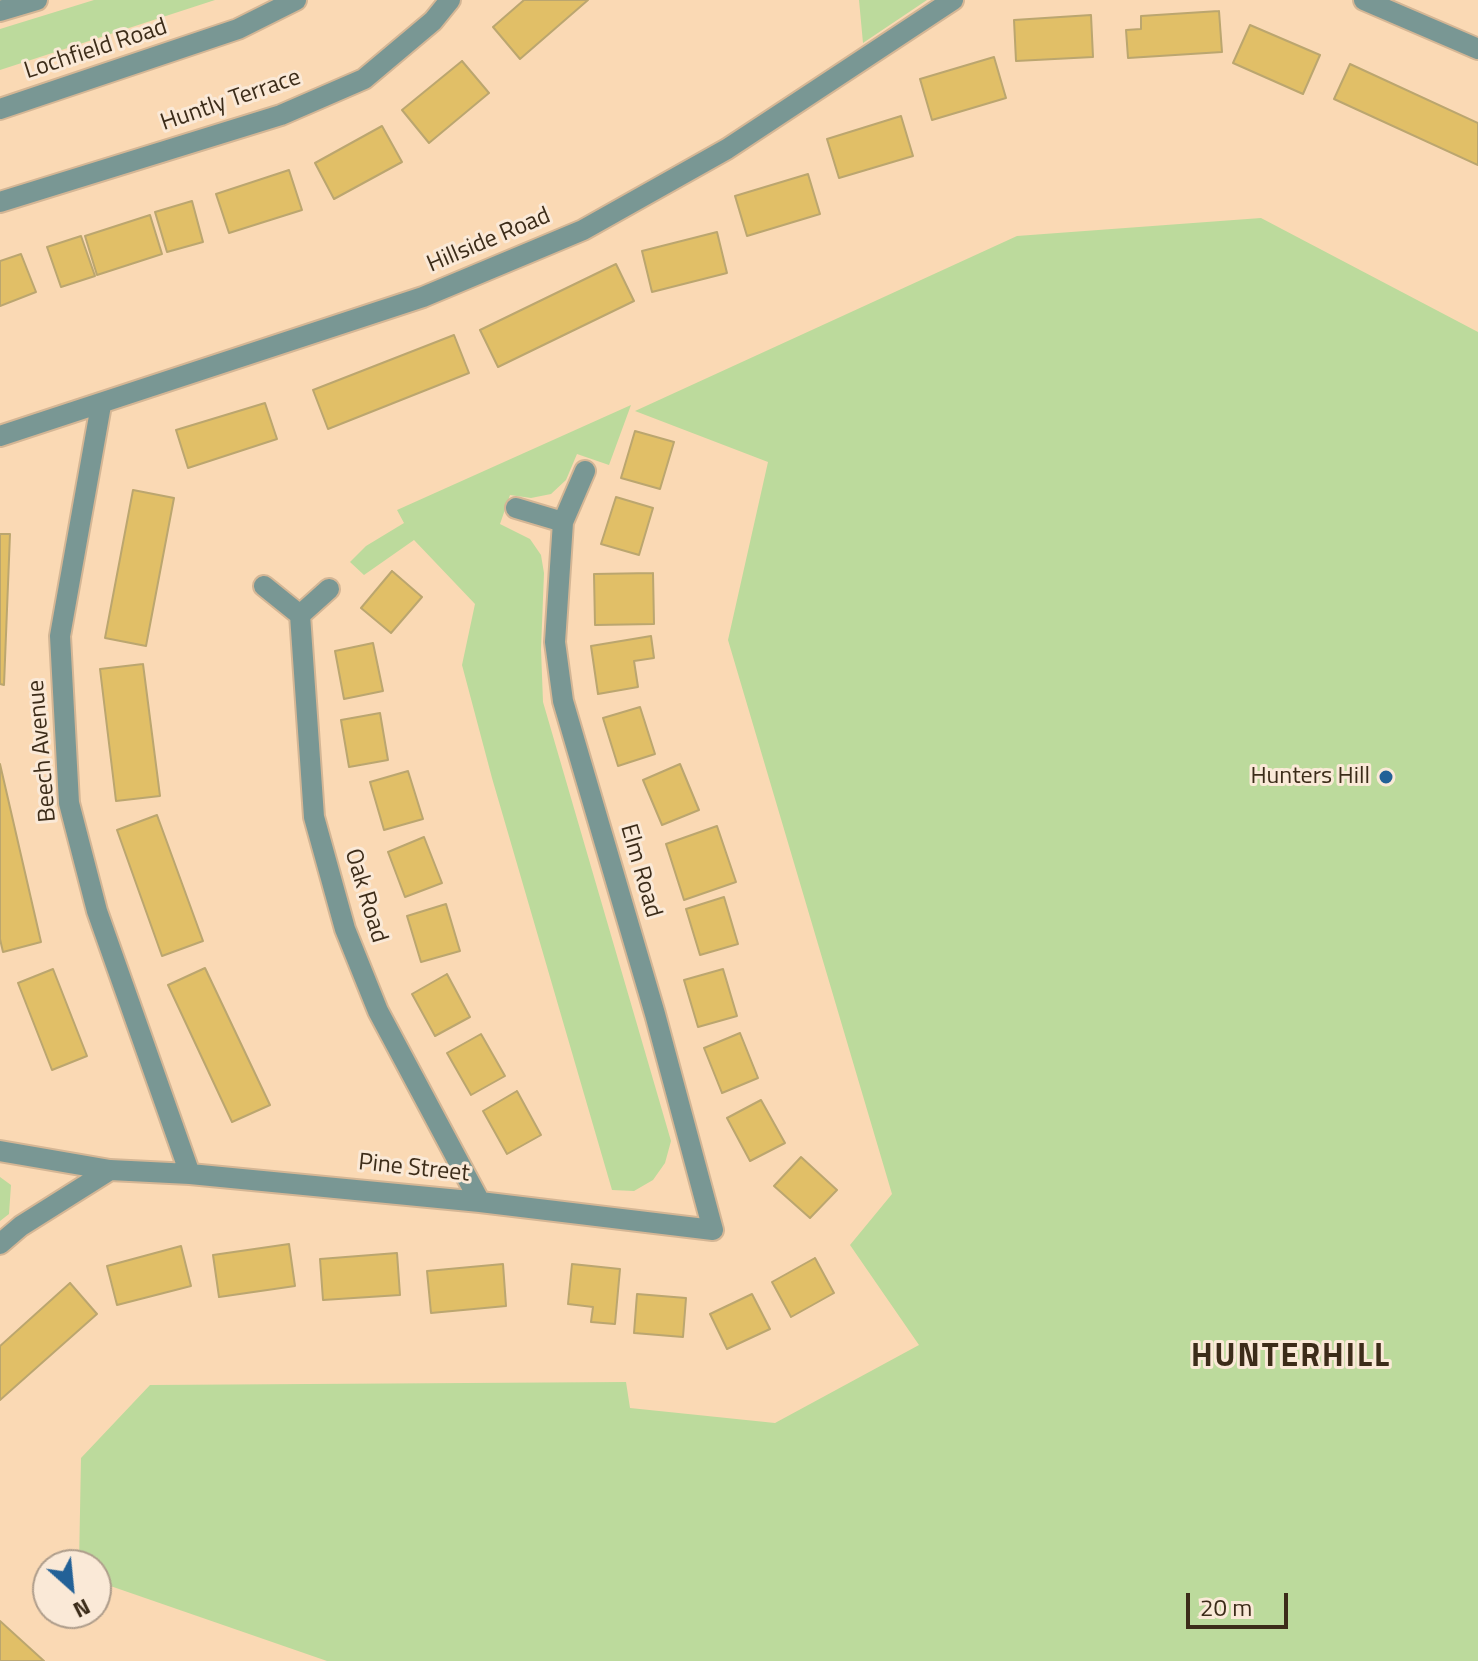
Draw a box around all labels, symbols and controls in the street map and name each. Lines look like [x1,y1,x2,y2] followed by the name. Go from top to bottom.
[21,13,171,87] street label: Lochfield Road
[157,64,305,138] street label: Huntly Terrace
[423,202,555,280] street label: Hillside Road
[22,679,64,823] street label: Beech Avenue
[1250,763,1370,791] place label: Hunters Hill
[1377,768,1395,786] marker: Hunters Hill
[613,821,667,921] street label: Elm Road
[337,846,393,946] street label: Oak Road
[357,1149,471,1189] street label: Pine Street
[1191,1339,1391,1377] district label: HUNTERHILL
[32,1549,112,1629] north arrow
[1190,1577,1292,1627] scale bar
[1200,1589,1252,1625] text: 20 m
[67,1590,96,1627] text: N

